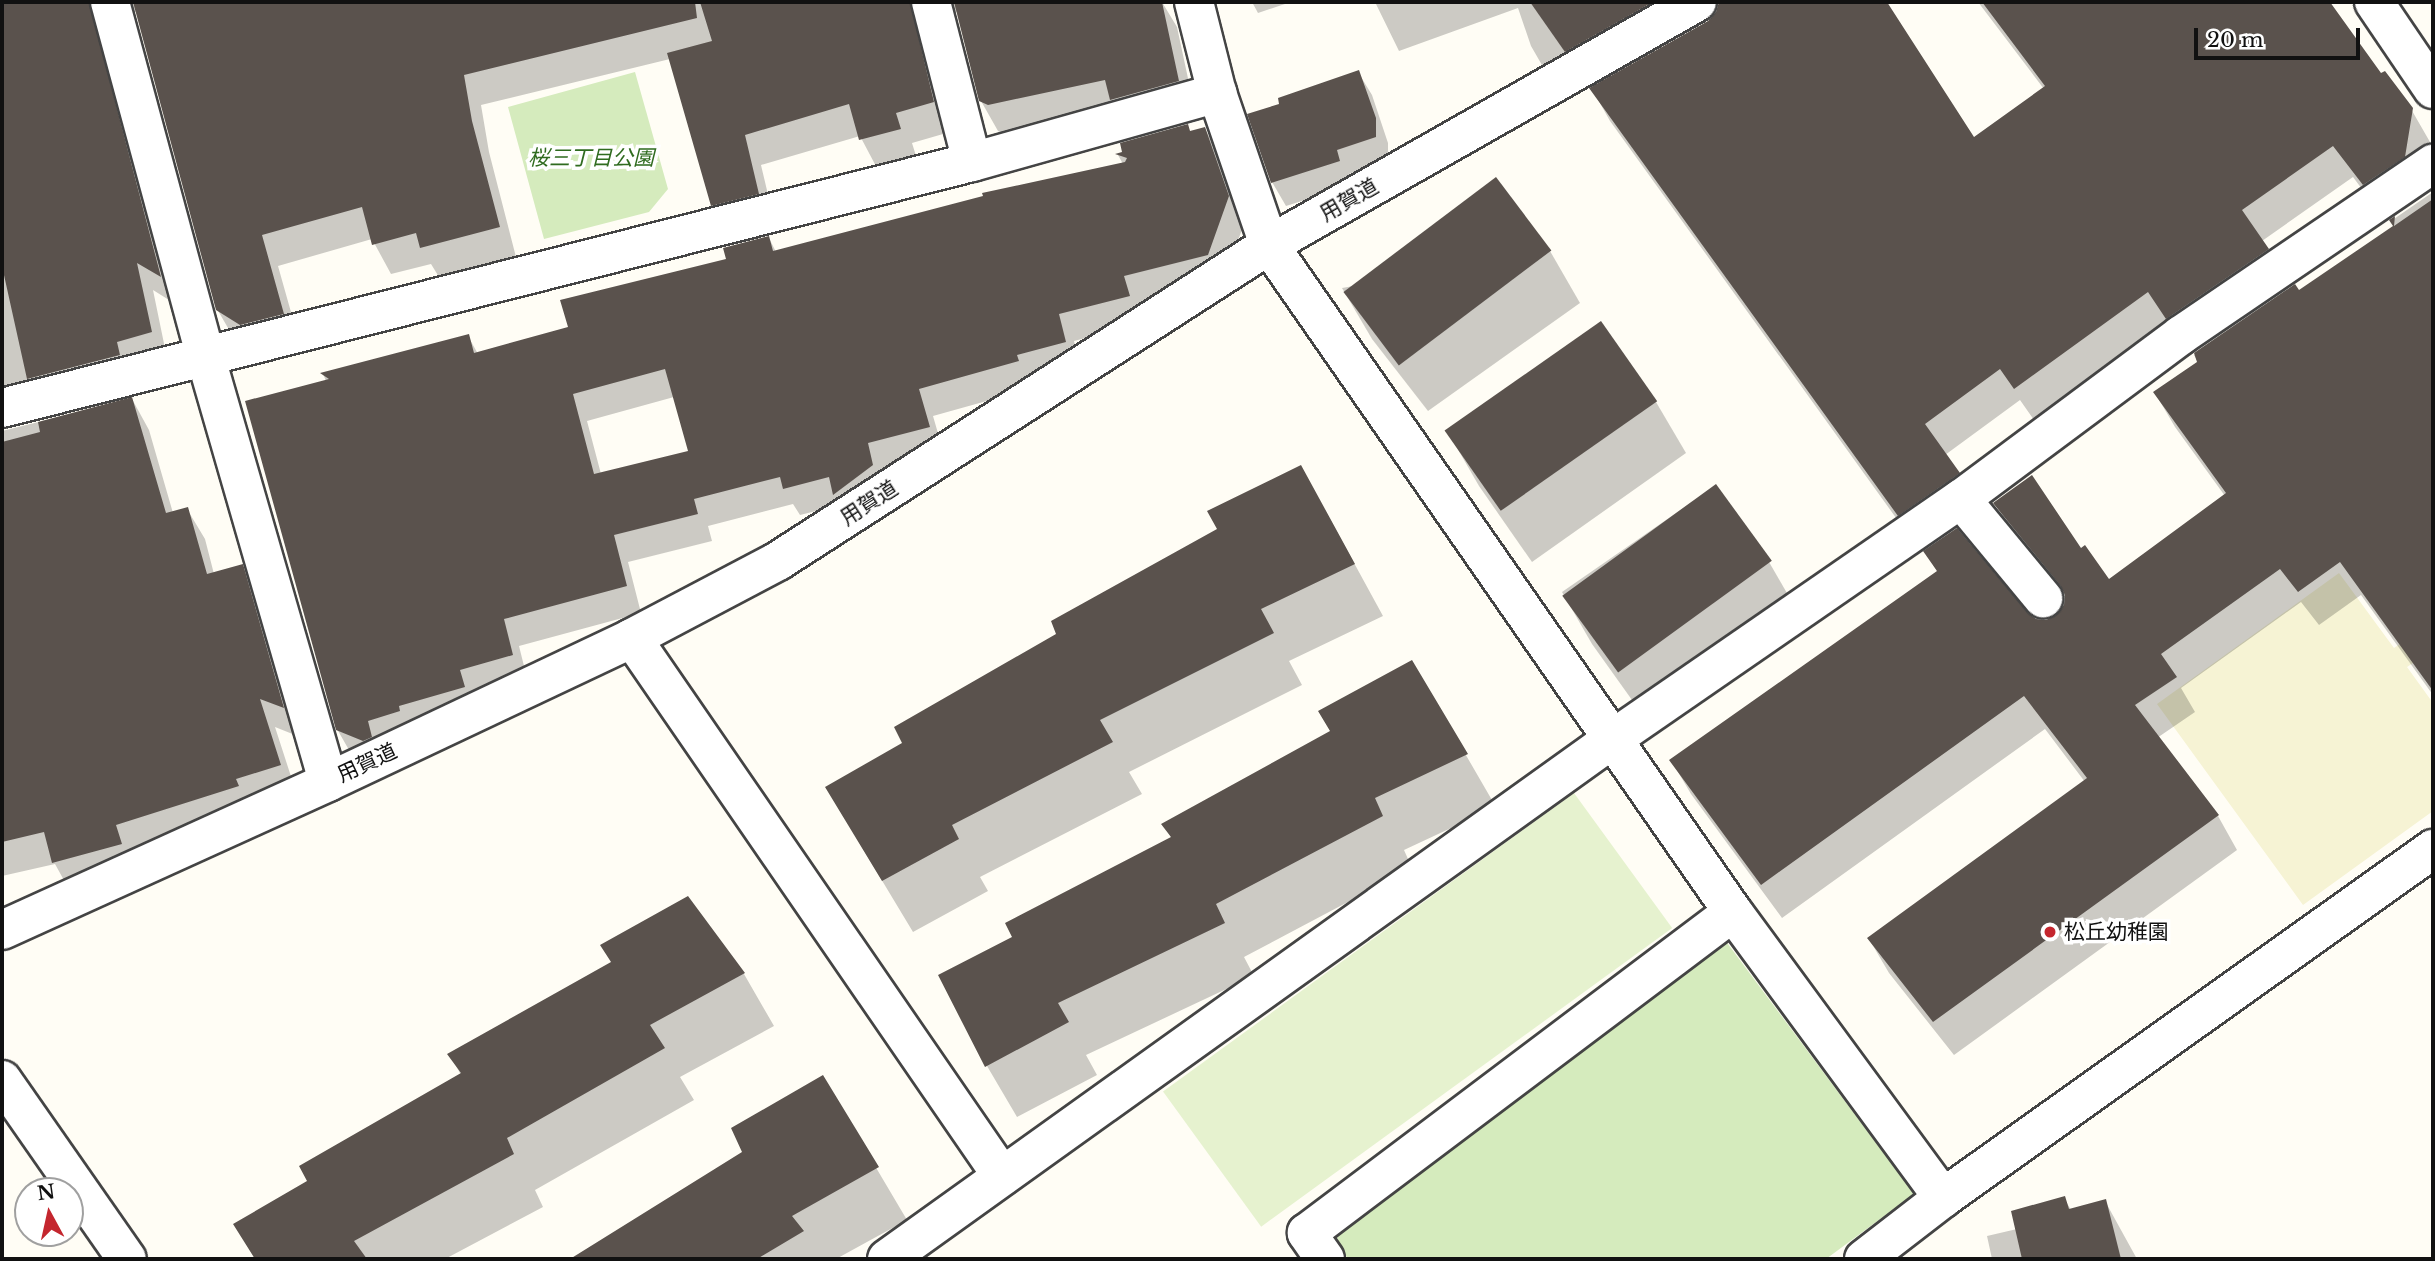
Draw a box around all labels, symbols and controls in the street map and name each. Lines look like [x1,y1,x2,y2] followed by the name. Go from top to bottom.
[2197,14,2363,58] scale bar
[2207,27,2264,53] text: 20 m
[528,145,654,171] park label: 桜三丁目公園
[1315,173,1383,227] street label: 用賀道
[836,475,902,531] street label: 用賀道
[333,738,401,788] street label: 用賀道
[2064,919,2169,945] place label: 松丘幼稚園
[2042,924,2058,940] marker: 松丘幼稚園
[14,1177,84,1247] north arrow
[36,1180,57,1205] text: N

